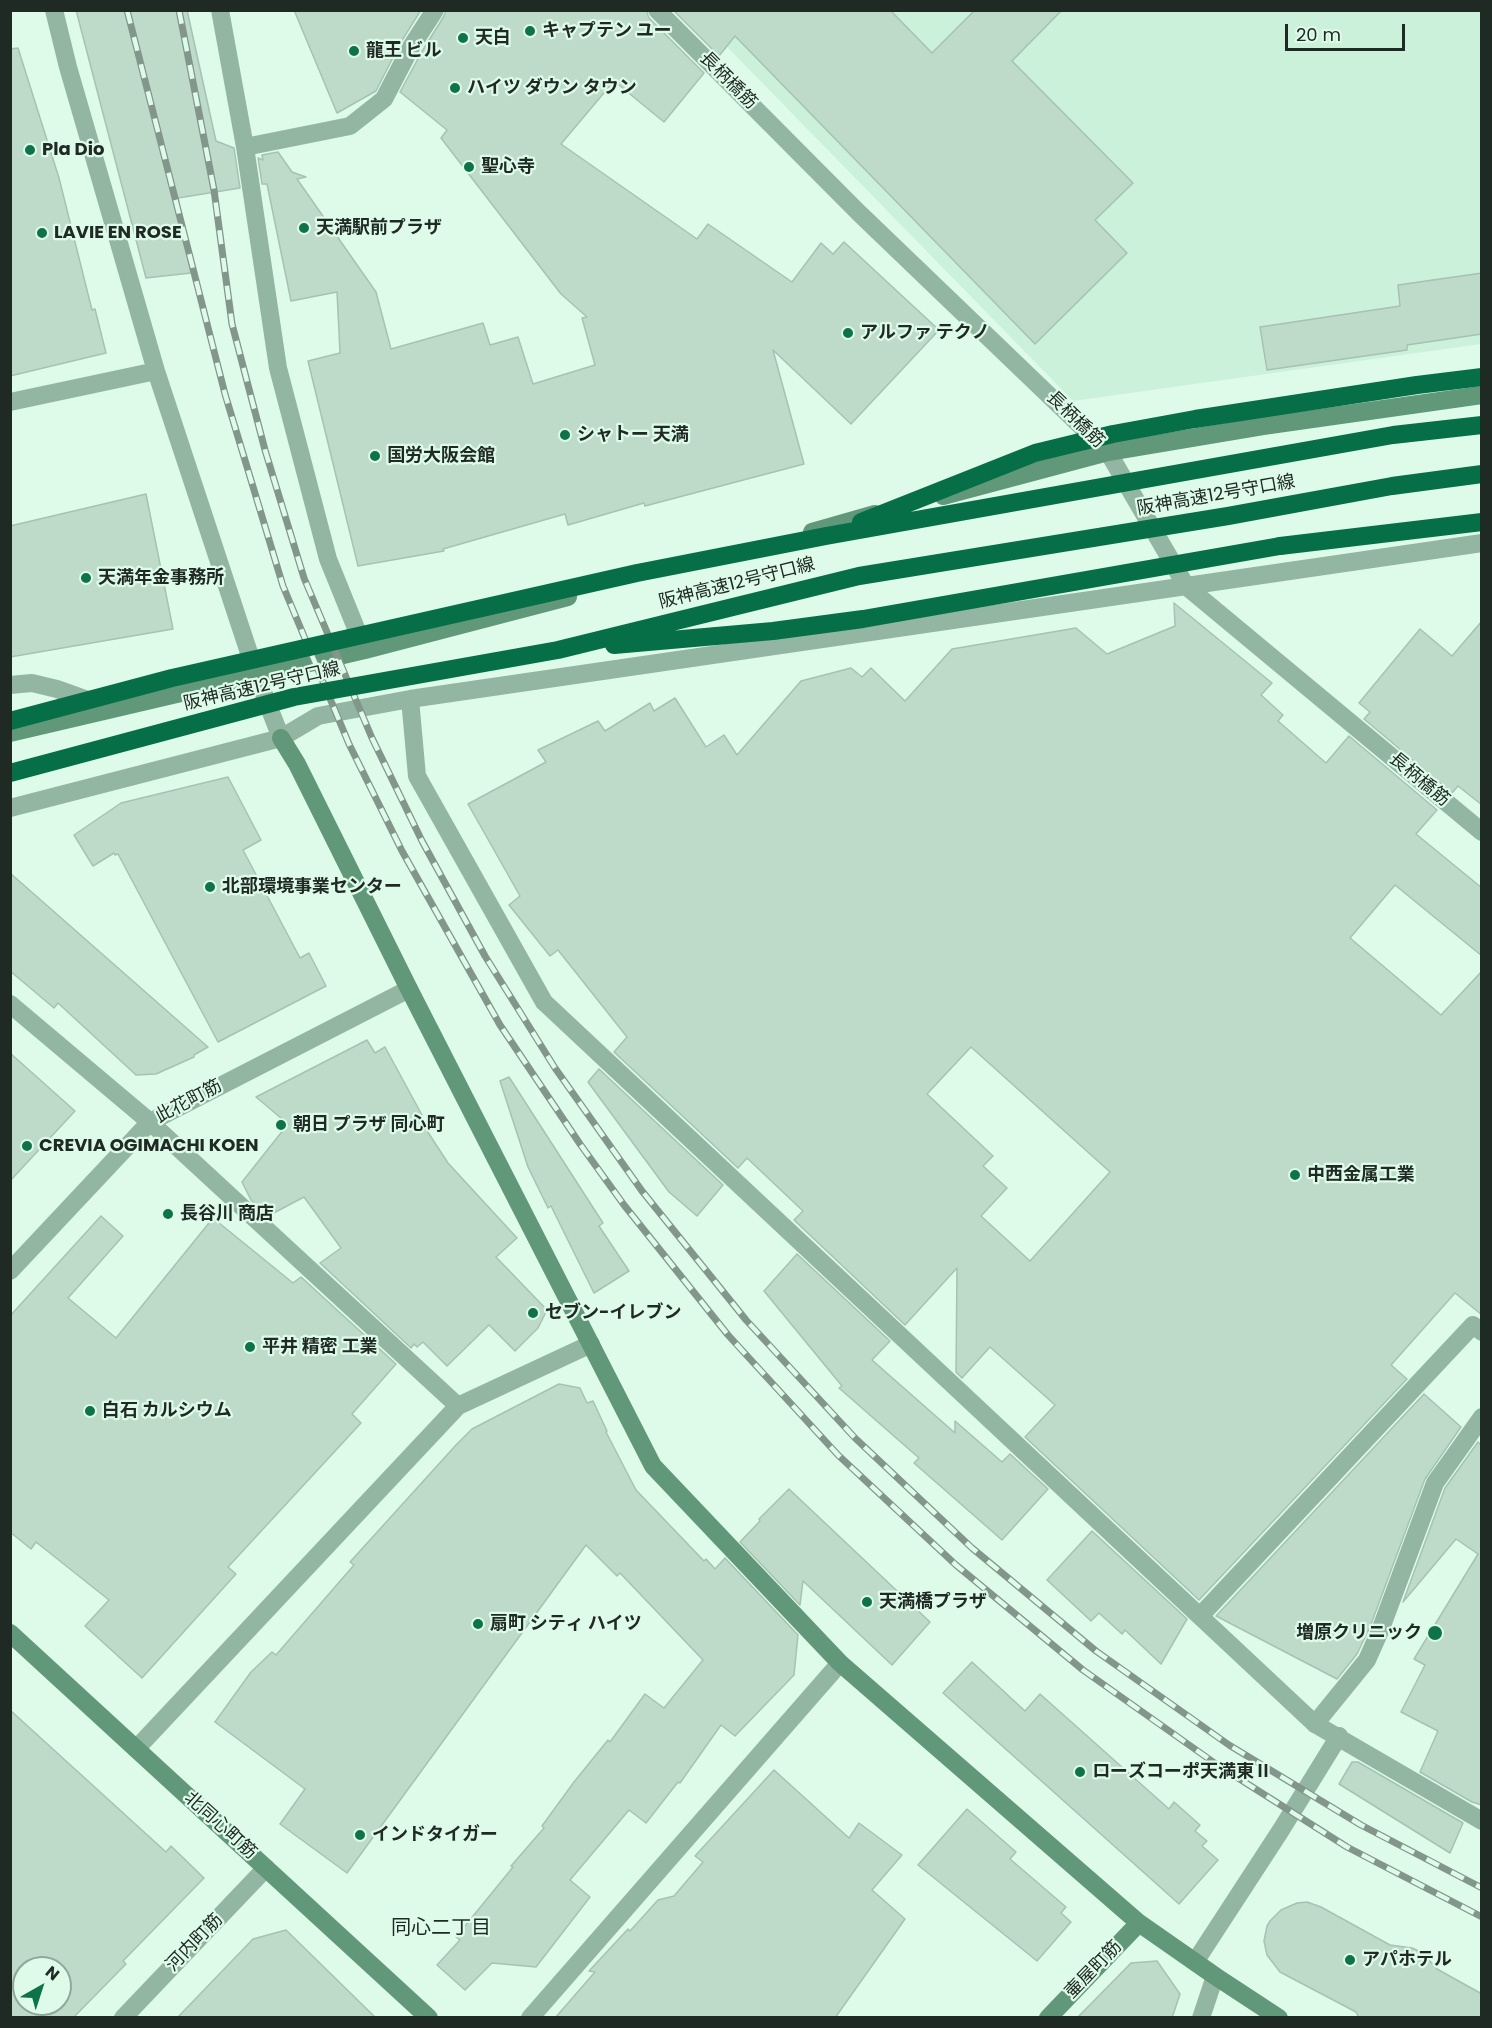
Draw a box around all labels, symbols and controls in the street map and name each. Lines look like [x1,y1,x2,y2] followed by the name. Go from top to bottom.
[1288,12,1408,50] scale bar
[542,20,672,42] place label: キャプテン ユー
[1296,22,1341,47] text: 20 m
[523,24,537,38] marker: キャプテン ユー
[475,27,511,49] place label: 天白
[456,31,470,45] marker: 天白
[366,40,442,62] place label: 龍王 ビル
[347,44,361,58] marker: 龍王 ビル
[695,48,761,114] street label: 長柄橋筋
[467,77,637,99] place label: ハイツ ダウン タウン
[448,81,462,95] marker: ハイツ ダウン タウン
[42,139,104,161] place label: Pla Dio
[23,143,37,157] marker: Pla Dio
[481,156,535,178] place label: 聖心寺
[462,160,476,174] marker: 聖心寺
[316,217,442,239] place label: 天満駅前プラザ
[297,221,311,235] marker: 天満駅前プラザ
[54,222,182,244] place label: LAVIE EN ROSE
[35,226,49,240] marker: LAVIE EN ROSE
[860,322,990,344] place label: アルファ テクノ
[841,326,855,340] marker: アルファ テクノ
[1042,387,1108,453] street label: 長柄橋筋
[577,424,689,446] place label: シャトー 天満
[558,428,572,442] marker: シャトー 天満
[387,445,495,467] place label: 国労大阪会館
[368,449,382,463] marker: 国労大阪会館
[1135,471,1297,521] street label: 阪神高速12号守口線
[657,554,817,614] street label: 阪神高速12号守口線
[98,567,224,589] place label: 天満年金事務所
[79,571,93,585] marker: 天満年金事務所
[182,658,342,716] street label: 阪神高速12号守口線
[1384,749,1454,811] street label: 長柄橋筋
[222,876,402,898] place label: 北部環境事業センター
[203,880,217,894] marker: 北部環境事業センター
[152,1076,226,1128] street label: 此花町筋
[293,1114,445,1136] place label: 朝日 プラザ 同心町
[274,1118,288,1132] marker: 朝日 プラザ 同心町
[39,1135,259,1157] place label: CREVIA OGIMACHI KOEN
[20,1139,34,1153] marker: CREVIA OGIMACHI KOEN
[1307,1164,1415,1186] place label: 中西金属工業
[1288,1168,1302,1182] marker: 中西金属工業
[180,1203,274,1225] place label: 長谷川 商店
[161,1207,175,1221] marker: 長谷川 商店
[545,1302,681,1324] place label: セブン-イレブン
[526,1306,540,1320] marker: セブン-イレブン
[262,1336,378,1358] place label: 平井 精密 工業
[243,1340,257,1354] marker: 平井 精密 工業
[102,1400,232,1422] place label: 白石 カルシウム
[83,1404,97,1418] marker: 白石 カルシウム
[879,1591,987,1613] place label: 天満橋プラザ
[860,1595,874,1609] marker: 天満橋プラザ
[490,1613,642,1635] place label: 扇町 シティ ハイツ
[471,1617,485,1631] marker: 扇町 シティ ハイツ
[1296,1622,1422,1644] place label: 増原クリニック
[1426,1624,1444,1642] marker: 増原クリニック
[1092,1761,1272,1783] place label: ローズコーポ天満東Ⅱ
[1073,1765,1087,1779] marker: ローズコーポ天満東Ⅱ
[179,1788,261,1864] street label: 北同心町筋
[372,1824,498,1846] place label: インドタイガー
[353,1828,367,1842] marker: インドタイガー
[162,1910,228,1976] street label: 河内町筋
[391,1917,491,1941] district label: 同心二丁目
[1061,1937,1127,2003] street label: 壷屋町筋
[1362,1949,1452,1971] place label: アパホテル
[1343,1953,1357,1967] marker: アパホテル
[12,1956,72,2016] north arrow
[40,1960,64,1986] text: N

